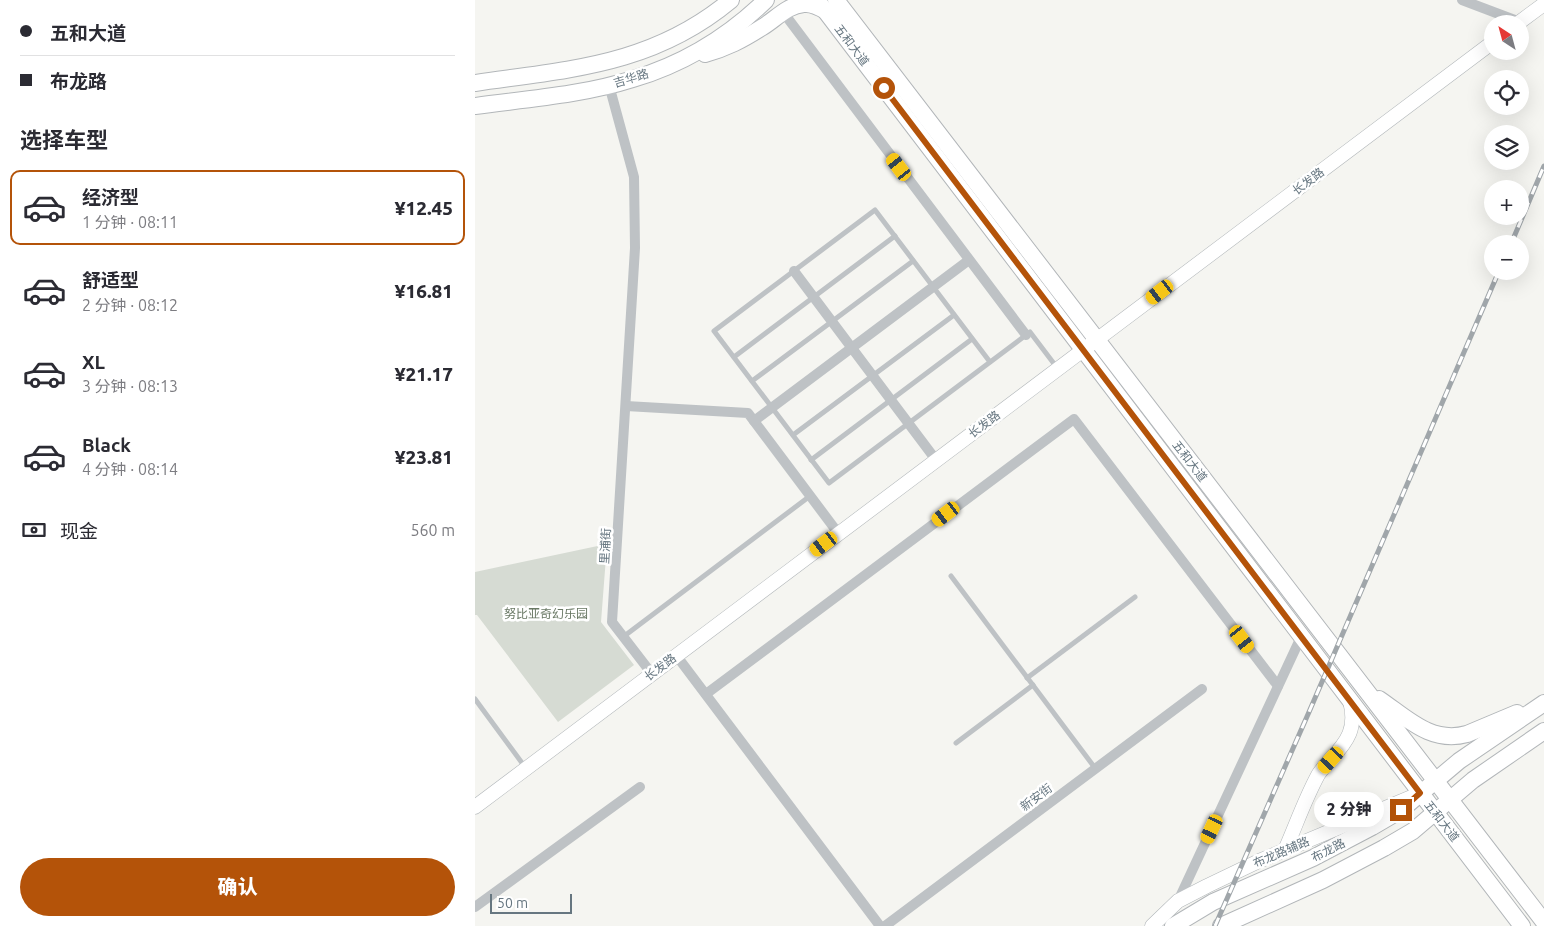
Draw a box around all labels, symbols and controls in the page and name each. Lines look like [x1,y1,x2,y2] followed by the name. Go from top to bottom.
[1484,15,1529,60] north arrow
[1484,15,1529,280] map controls
[50,22,126,44] text: 五和大道
[832,22,872,68] street label: 五和大道
[612,67,650,89] street label: 吉华路
[50,70,107,92] text: 布龙路
[1484,70,1529,115] button: locate
[873,77,895,99] route start
[1484,125,1529,170] button: layers
[20,127,108,152] text: 选择车型
[883,151,914,183] car
[1290,165,1326,197] street label: 长发路
[1484,180,1529,225] button: +
[22,185,67,230] icon: car
[82,186,139,208] text: 经济型
[395,197,453,219] text: ¥12.45
[82,213,178,231] text: 1 分钟 · 08:11
[1484,235,1529,280] button: −
[22,268,67,313] icon: car
[82,269,139,291] text: 舒适型
[1143,277,1176,307] car
[395,280,453,302] text: ¥16.81
[82,296,178,314] text: 2 分钟 · 08:12
[22,351,67,396] icon: car
[82,351,105,373] text: XL
[395,363,453,385] text: ¥21.17
[82,377,178,395] text: 3 分钟 · 08:13
[966,408,1002,440] street label: 长发路
[22,434,67,479] icon: car
[82,434,131,456] text: Black
[1170,438,1210,484] street label: 五和大道
[395,446,453,468] text: ¥23.81
[82,460,178,478] text: 4 分钟 · 08:14
[929,499,962,529] car
[20,516,48,544] icon: cash
[60,520,98,542] text: 现金
[410,521,455,539] text: 560 m
[598,528,612,564] street label: 里浦街
[807,529,840,559] car
[504,607,588,620] park label: 努比亚奇幻乐园
[1226,623,1257,655] car
[642,651,678,683] street label: 长发路
[1315,744,1346,776] car
[1018,781,1054,813] street label: 新安街
[1313,792,1383,828] callout: 2 分钟
[1422,798,1462,844] street label: 五和大道
[1390,799,1412,821] route end
[1327,800,1371,818] text: 2 分钟
[1198,812,1225,846] car
[1251,834,1311,870] street label: 布龙路辅路
[1309,836,1347,864] street label: 布龙路
[20,858,455,916] button: 确认
[490,891,573,914] scale bar
[497,895,528,911] text: 50 m

